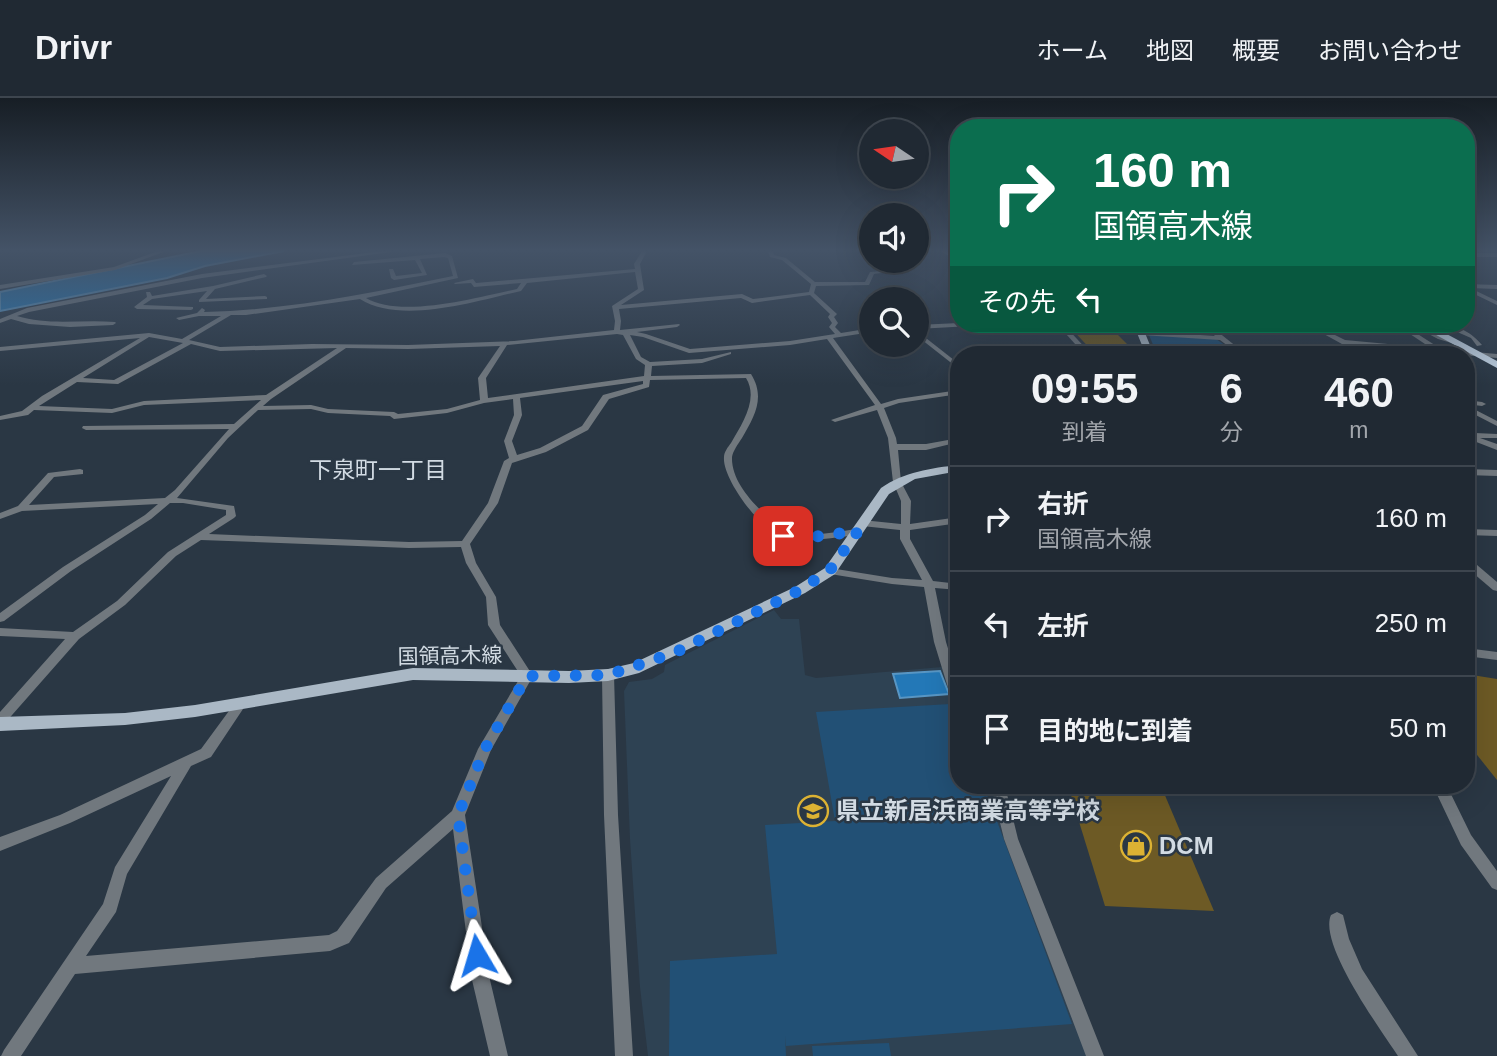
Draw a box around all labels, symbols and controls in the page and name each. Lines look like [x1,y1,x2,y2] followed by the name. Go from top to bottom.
[35,29,112,66] text: Drivr
[1037,37,1108,64] text: ホーム
[1146,37,1194,64] text: 地図
[1232,37,1280,64] text: 概要
[1318,37,1462,64] text: お問い合わせ
[859,119,929,189] north arrow
[859,119,929,357] map controls
[1093,143,1232,197] text: 160 m
[978,147,1069,238] icon: right
[859,203,929,273] button: sound
[1093,208,1253,244] text: 国領高木線
[1070,280,1108,318] icon: left
[859,287,929,357] button: search
[978,287,1056,317] text: その先
[1031,365,1138,412] text: 09:55
[1219,365,1243,412] text: 6
[1324,369,1394,416] text: 460
[1349,417,1369,443] text: m
[1062,419,1108,445] text: 到着
[1220,419,1243,445] text: 分
[309,457,447,483] district label: 下泉町一丁目
[1037,489,1089,519] text: 右折
[978,500,1016,538] icon: right
[1375,503,1447,533] text: 160 m
[753,506,813,566] pin
[764,517,802,555] icon: arrive
[1037,526,1152,552] text: 国領高木線
[978,605,1016,643] icon: left
[1375,608,1447,638] text: 250 m
[1037,611,1089,641] text: 左折
[397,643,503,668] street label: 国領高木線
[978,710,1016,748] icon: arrive
[1389,713,1447,743] text: 50 m
[1037,716,1193,746] text: 目的地に到着
[796,794,830,828] school or university icon: 県立新居浜商業高等学校
[836,797,1100,824] place label: 県立新居浜商業高等学校
[1119,829,1153,863] shop icon: DCM
[1159,832,1214,859] place label: DCM
[440,918,514,992] position arrow

